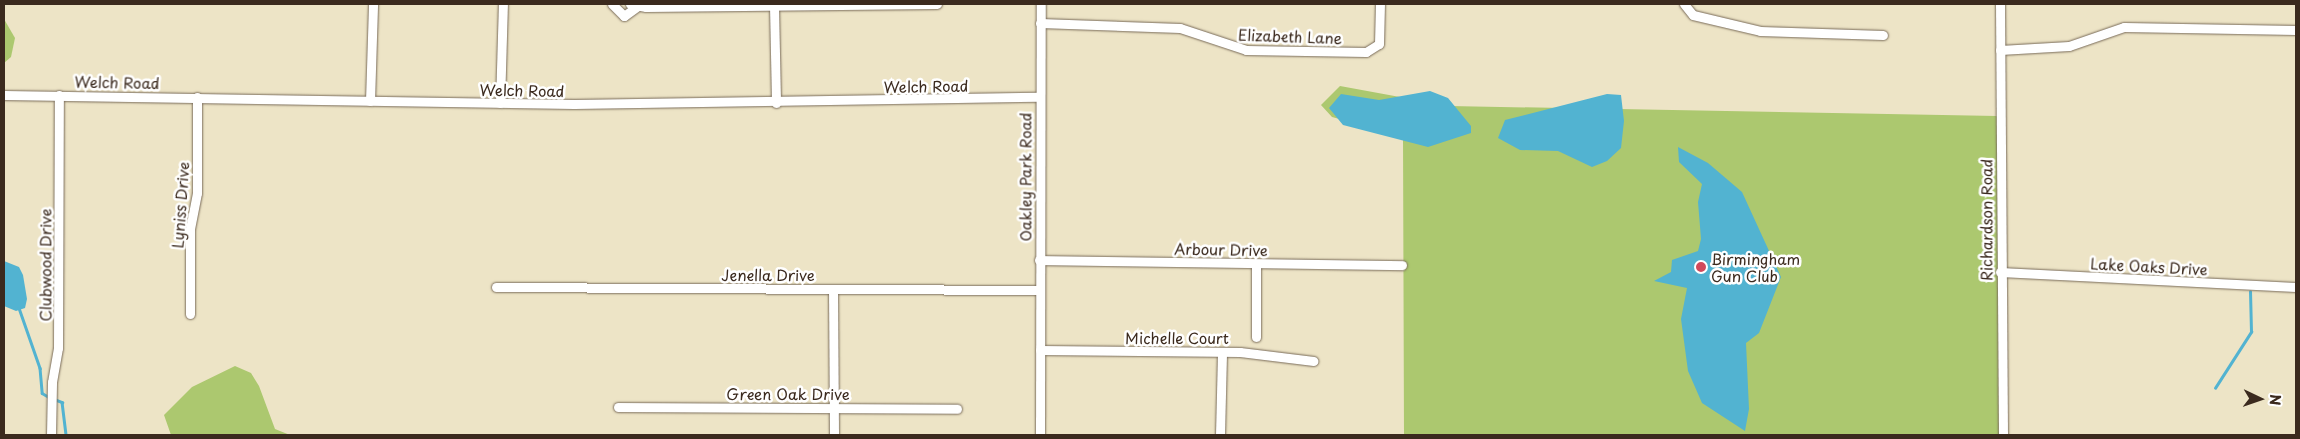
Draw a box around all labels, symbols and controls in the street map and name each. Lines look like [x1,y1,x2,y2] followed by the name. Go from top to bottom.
[1237,25,1343,47] street label: Elizabeth Lane
[74,72,160,92] street label: Welch Road
[883,76,969,96] street label: Welch Road
[479,80,565,100] street label: Welch Road
[1016,112,1034,242] street label: Oakley Park Road
[1977,160,1995,280] street label: Richardson Road
[168,161,192,249] street label: Lyniss Drive
[36,208,54,322] street label: Clubwood Drive
[1174,239,1268,259] street label: Arbour Drive
[1711,249,1800,284] place label: Birmingham Gun Club
[2089,254,2209,278] street label: Lake Oaks Drive
[1695,261,1707,273] marker: Birmingham Gun Club
[721,266,815,284] street label: Jenella Drive
[1125,329,1229,347] street label: Michelle Court
[2235,374,2285,424] north arrow
[726,385,850,403] street label: Green Oak Drive
[2265,394,2286,406] text: N

